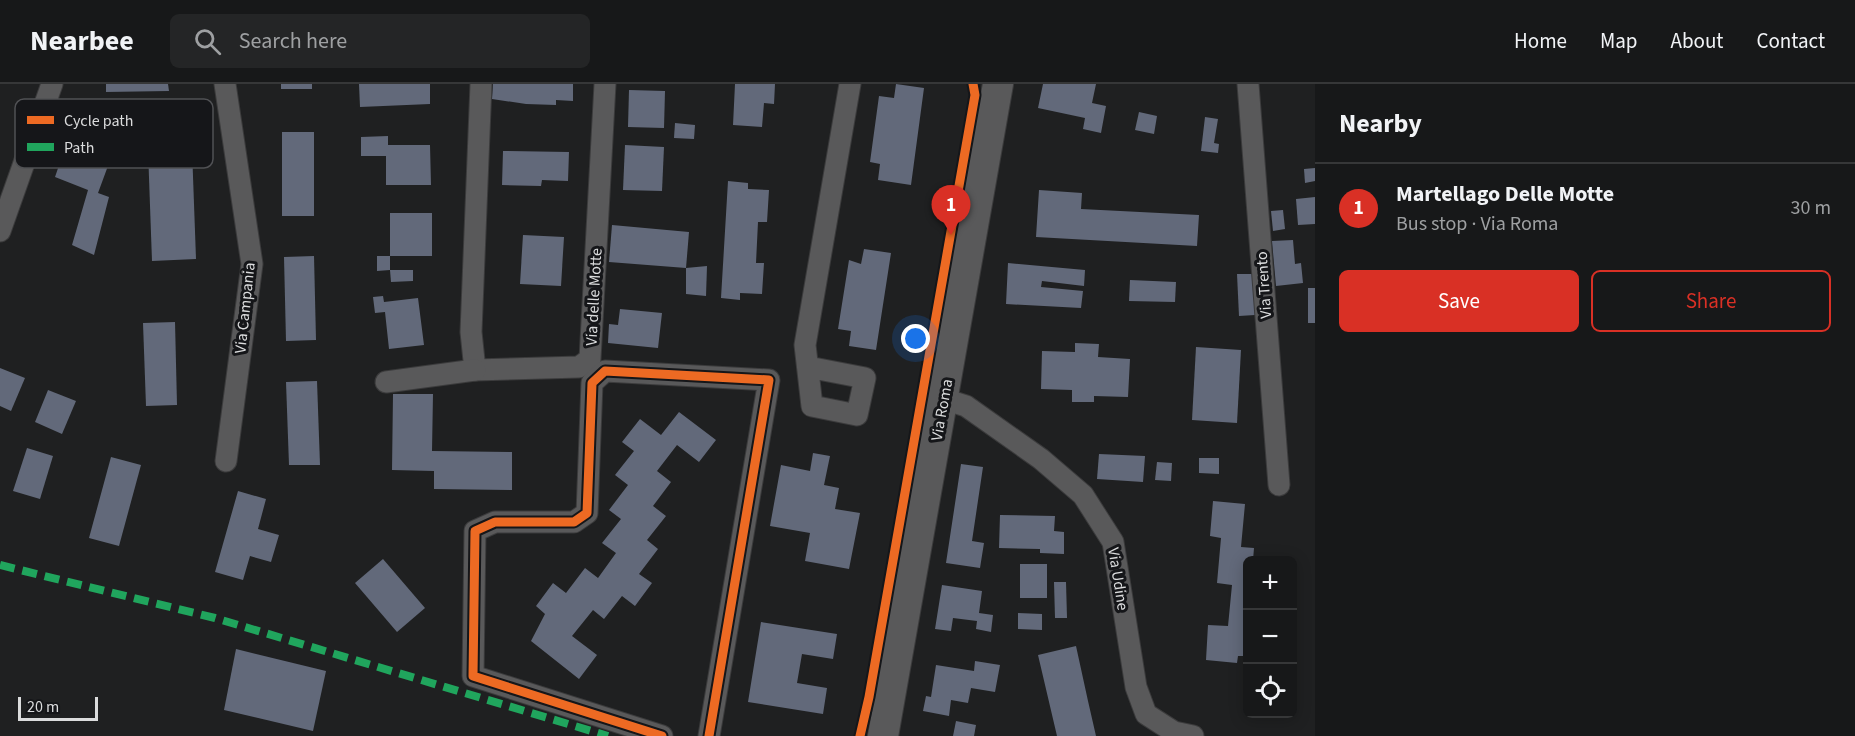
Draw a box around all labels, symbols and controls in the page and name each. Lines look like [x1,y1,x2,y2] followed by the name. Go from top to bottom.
[170,14,590,68] search box
[30,21,134,61] text: Nearbee
[191,25,224,58] icon: search
[239,25,347,57] text: Search here
[1514,26,1567,56] text: Home
[1600,26,1638,56] text: Map
[1671,26,1723,56] text: About
[1756,26,1825,56] text: Contact
[15,99,213,168] legend
[1339,105,1422,142] text: Nearby
[64,110,133,132] text: Cycle path
[64,137,94,159] text: Path
[1396,178,1614,210] text: Martellago Delle Motte
[932,186,970,235] pin: 1
[1353,194,1364,222] text: 1
[1791,194,1831,222] text: 30 m
[1396,210,1558,238] text: Bus stop · Via Roma
[580,248,608,346] street label: Via delle Motte
[1251,251,1277,319] street label: Via Trento
[229,261,261,355] street label: Via Campania
[1339,270,1579,332] button: Save
[1591,270,1831,332] button: Share
[901,324,930,353] your location
[926,377,958,443] street label: Via Roma
[1102,546,1134,612] street label: Via Udine
[1243,556,1297,718] map controls
[1243,556,1297,610] button: +
[1243,610,1297,664] button: −
[1243,664,1297,718] button: locate
[18,694,98,722] scale bar
[27,696,59,718] text: 20 m

